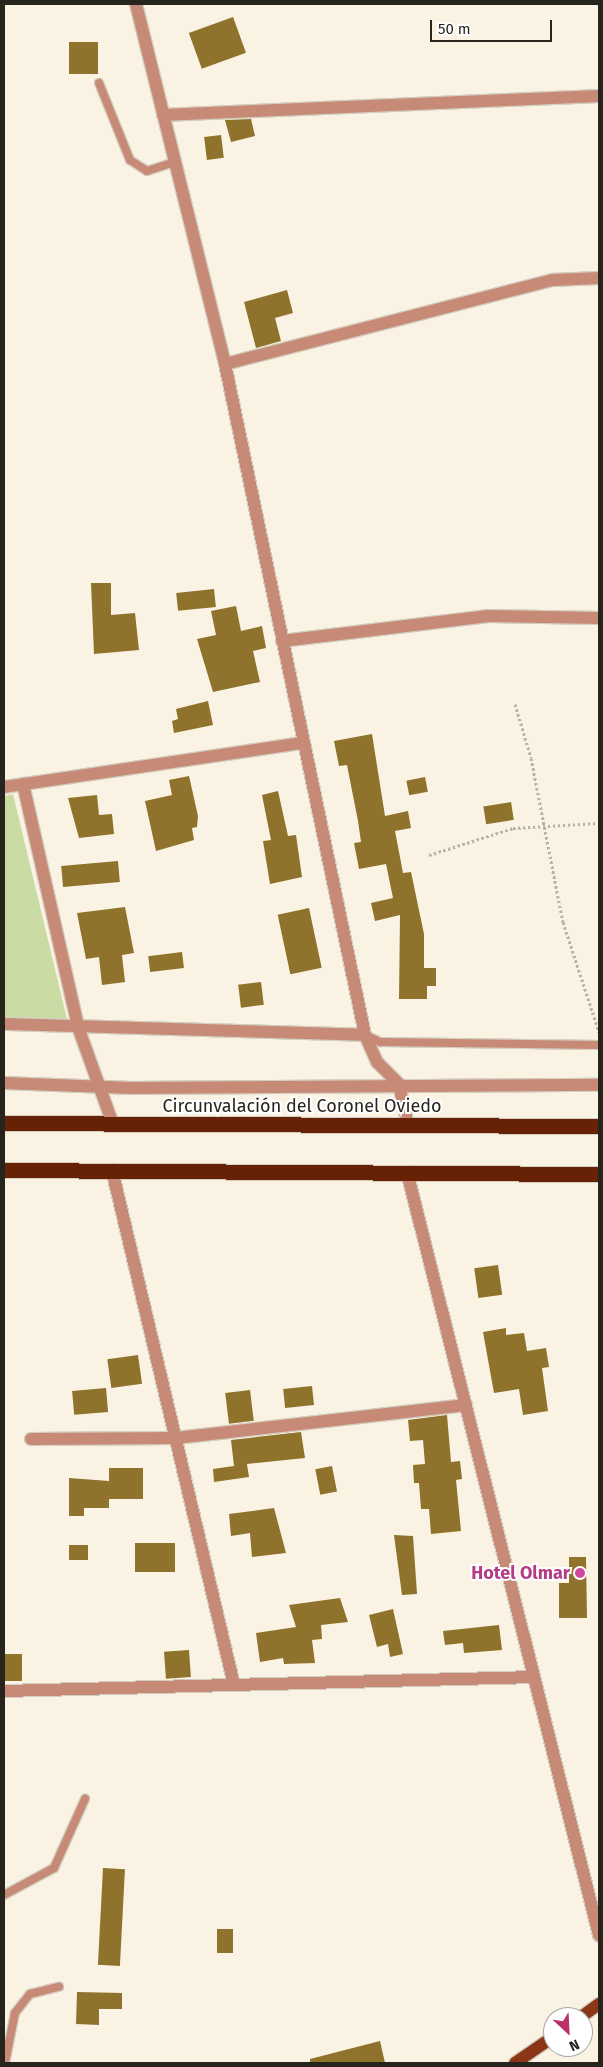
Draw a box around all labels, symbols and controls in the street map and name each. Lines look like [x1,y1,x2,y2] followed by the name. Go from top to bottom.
[433,10,556,42] scale bar
[438,20,471,38] text: 50 m
[162,1095,442,1117] street label: Circunvalación del Coronel Oviedo
[471,1562,570,1584] place label: Hotel Olmar
[574,1567,586,1579] marker: Hotel Olmar
[543,2007,593,2057] north arrow
[566,2035,582,2055] text: N

